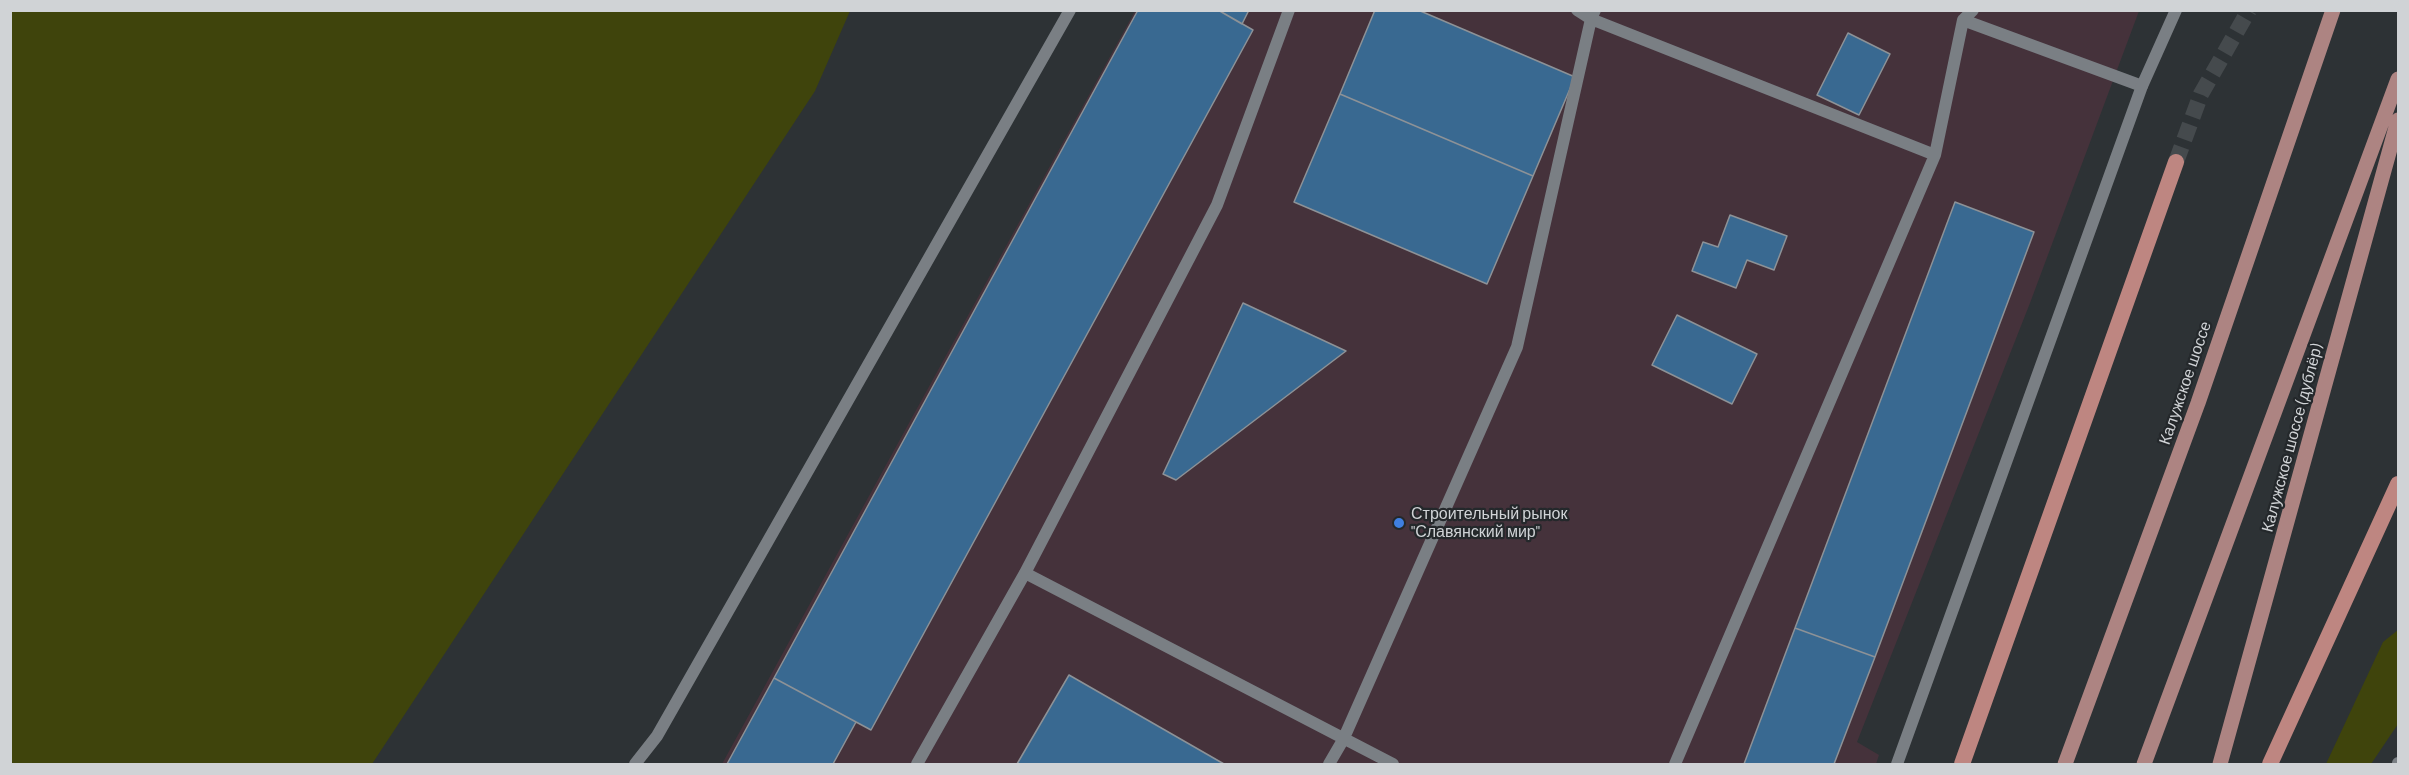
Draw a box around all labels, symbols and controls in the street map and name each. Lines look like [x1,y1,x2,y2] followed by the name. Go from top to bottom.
[2155,319,2215,447] street label: Калужское шоссе
[2258,342,2326,534] street label: Калужское шоссе (дублёр)
[1411,504,1567,542] place label: Строительный рынок "Славянский мир"
[1392,516,1406,530] marker: Строительный рынок "Славянский мир"

